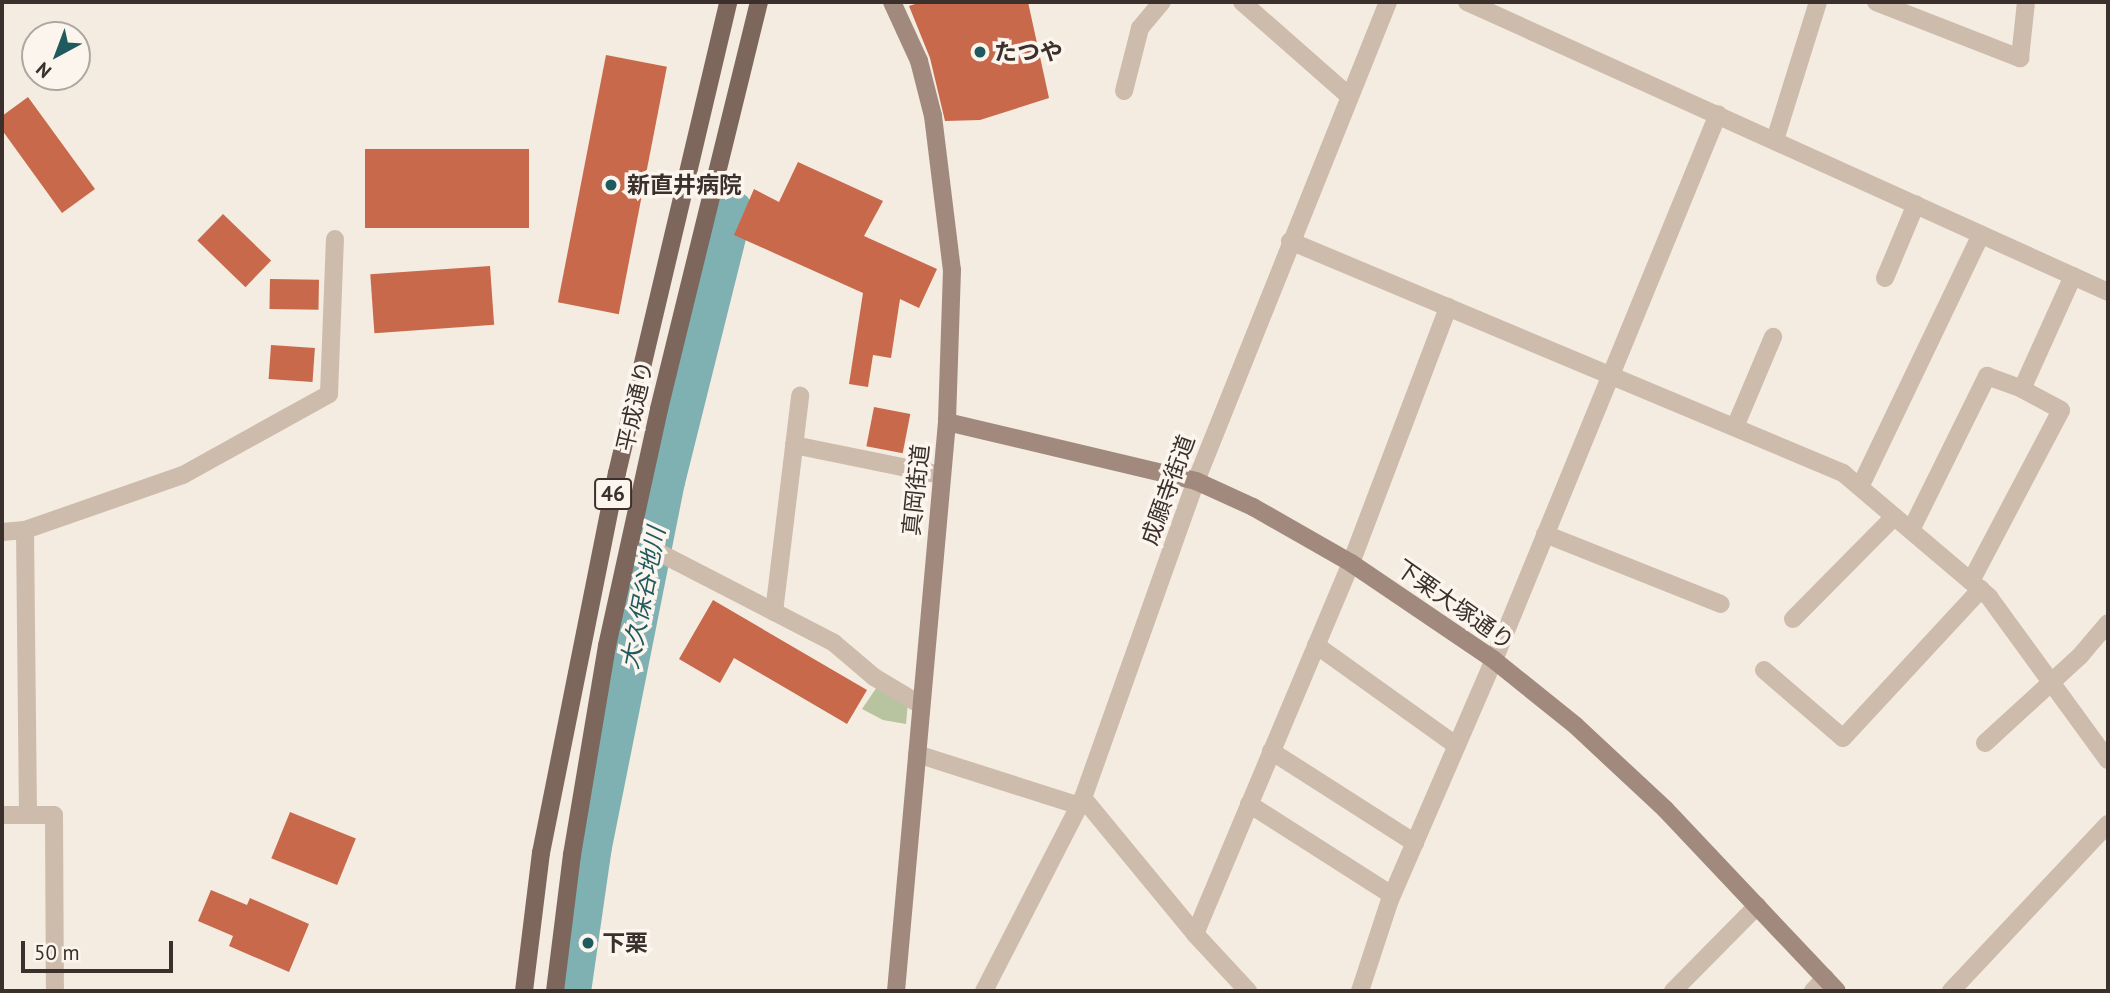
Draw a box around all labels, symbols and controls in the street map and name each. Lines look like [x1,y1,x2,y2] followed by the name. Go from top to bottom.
[21,21,91,91] north arrow
[994,38,1063,66] place label: たつや
[972,44,988,60] marker: たつや
[31,57,56,83] text: N
[627,171,742,199] place label: 新直井病院
[601,175,621,195] marker: 新直井病院
[611,358,659,454] street label: 平成通り
[1135,431,1201,549] street label: 成願寺街道
[897,443,935,537] street label: 真岡街道
[594,476,632,512] road number: 46
[615,525,671,671] water label: 大久保谷地川
[1391,554,1519,656] street label: 下栗大塚通り
[24,926,177,970] scale bar
[602,929,648,957] place label: 下栗
[580,935,596,951] marker: 下栗
[34,939,80,966] text: 50 m

